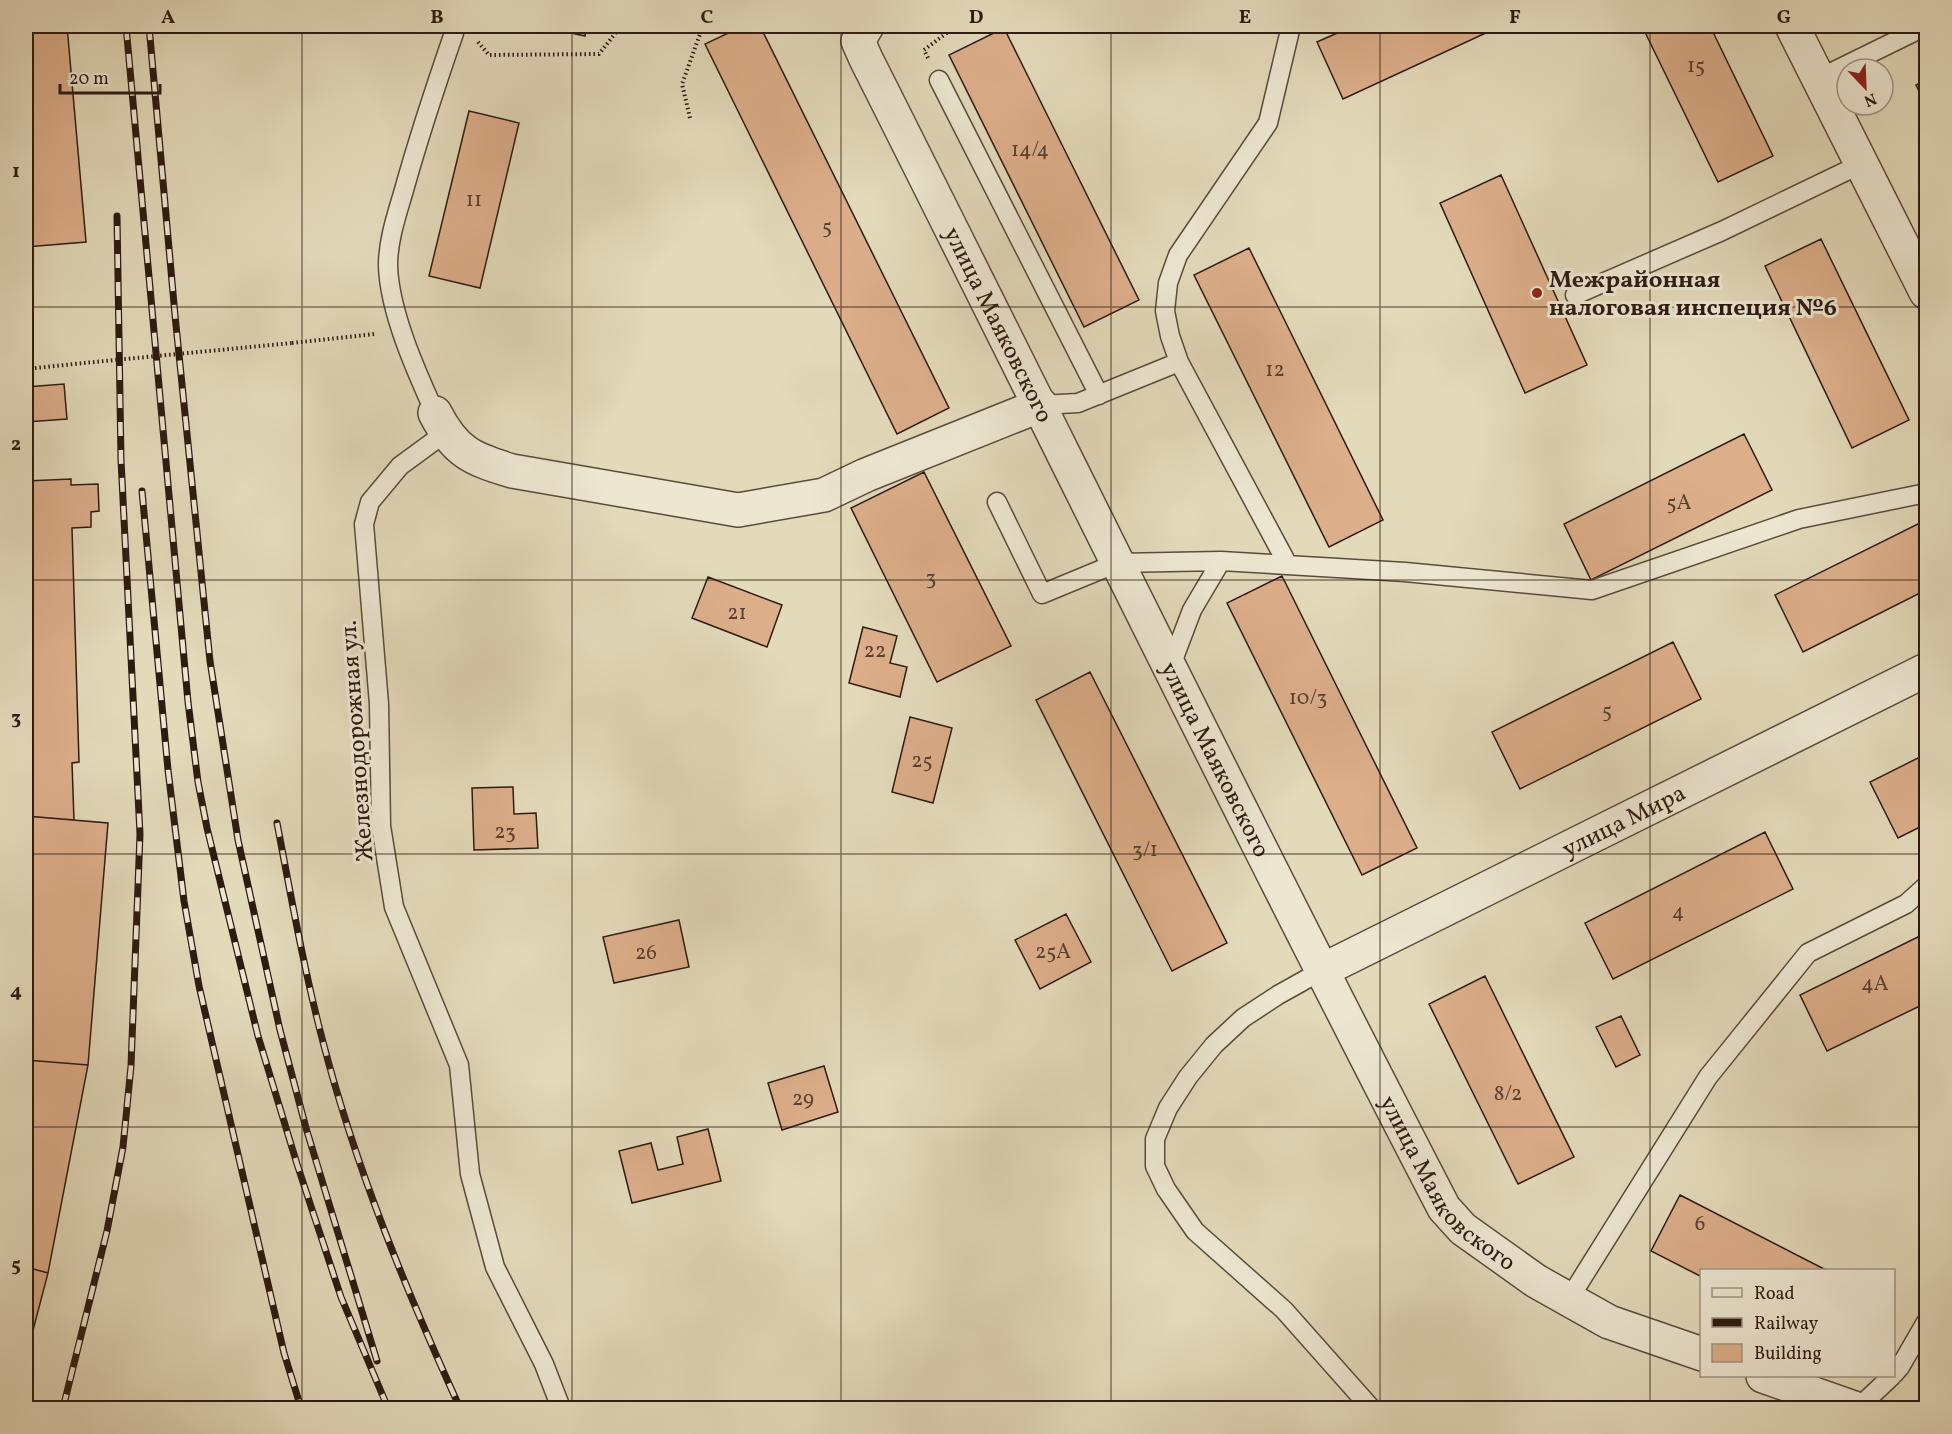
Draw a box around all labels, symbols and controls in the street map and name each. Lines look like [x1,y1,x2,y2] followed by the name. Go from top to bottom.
[161,4,175,32] text: A
[430,4,444,32] text: B
[701,4,714,32] text: C
[969,4,983,32] text: D
[1239,4,1251,32] text: E
[1509,4,1521,32] text: F
[1777,4,1791,32] text: G
[1687,52,1705,81] house number: 15
[60,57,160,95] scale bar
[1835,57,1895,117] north arrow
[69,67,109,92] text: 20 m
[1860,87,1880,112] text: N
[1011,136,1049,165] house number: 14/4
[12,158,20,186] text: 1
[466,186,482,215] house number: 11
[822,213,832,242] house number: 5
[934,222,1060,429] street label: улица Маяковского
[1549,264,1837,326] place label: Межрайонная налоговая инспеция №6
[1530,286,1544,300] marker: Межрайонная налоговая инспеция №6
[1265,356,1285,385] house number: 12
[11,431,21,459] text: 2
[1667,489,1692,518] house number: 5А
[926,564,936,593] house number: 3
[727,599,747,628] house number: 21
[333,619,383,863] street label: Железнодорожная ул.
[864,637,886,666] house number: 22
[1151,657,1277,864] street label: улица Маяковского
[1289,684,1327,713] house number: 10/3
[1602,697,1612,726] house number: 5
[11,705,21,733] text: 3
[911,747,933,776] house number: 25
[1557,777,1692,867] street label: улица Мира
[494,818,516,847] house number: 23
[1132,836,1158,865] house number: 3/1
[1672,898,1684,927] house number: 4
[1035,938,1071,967] house number: 25А
[635,939,657,968] house number: 26
[1861,970,1889,999] house number: 4А
[10,978,22,1006] text: 4
[1494,1080,1522,1109] house number: 8/2
[792,1085,814,1114] house number: 29
[1370,1090,1522,1280] street label: улица Маяковского
[1695,1210,1705,1239] house number: 6
[11,1252,21,1280] text: 5
[1700,1269,1895,1377] legend
[1754,1282,1795,1307] text: Road
[1754,1312,1818,1337] text: Railway
[1754,1342,1822,1367] text: Building

